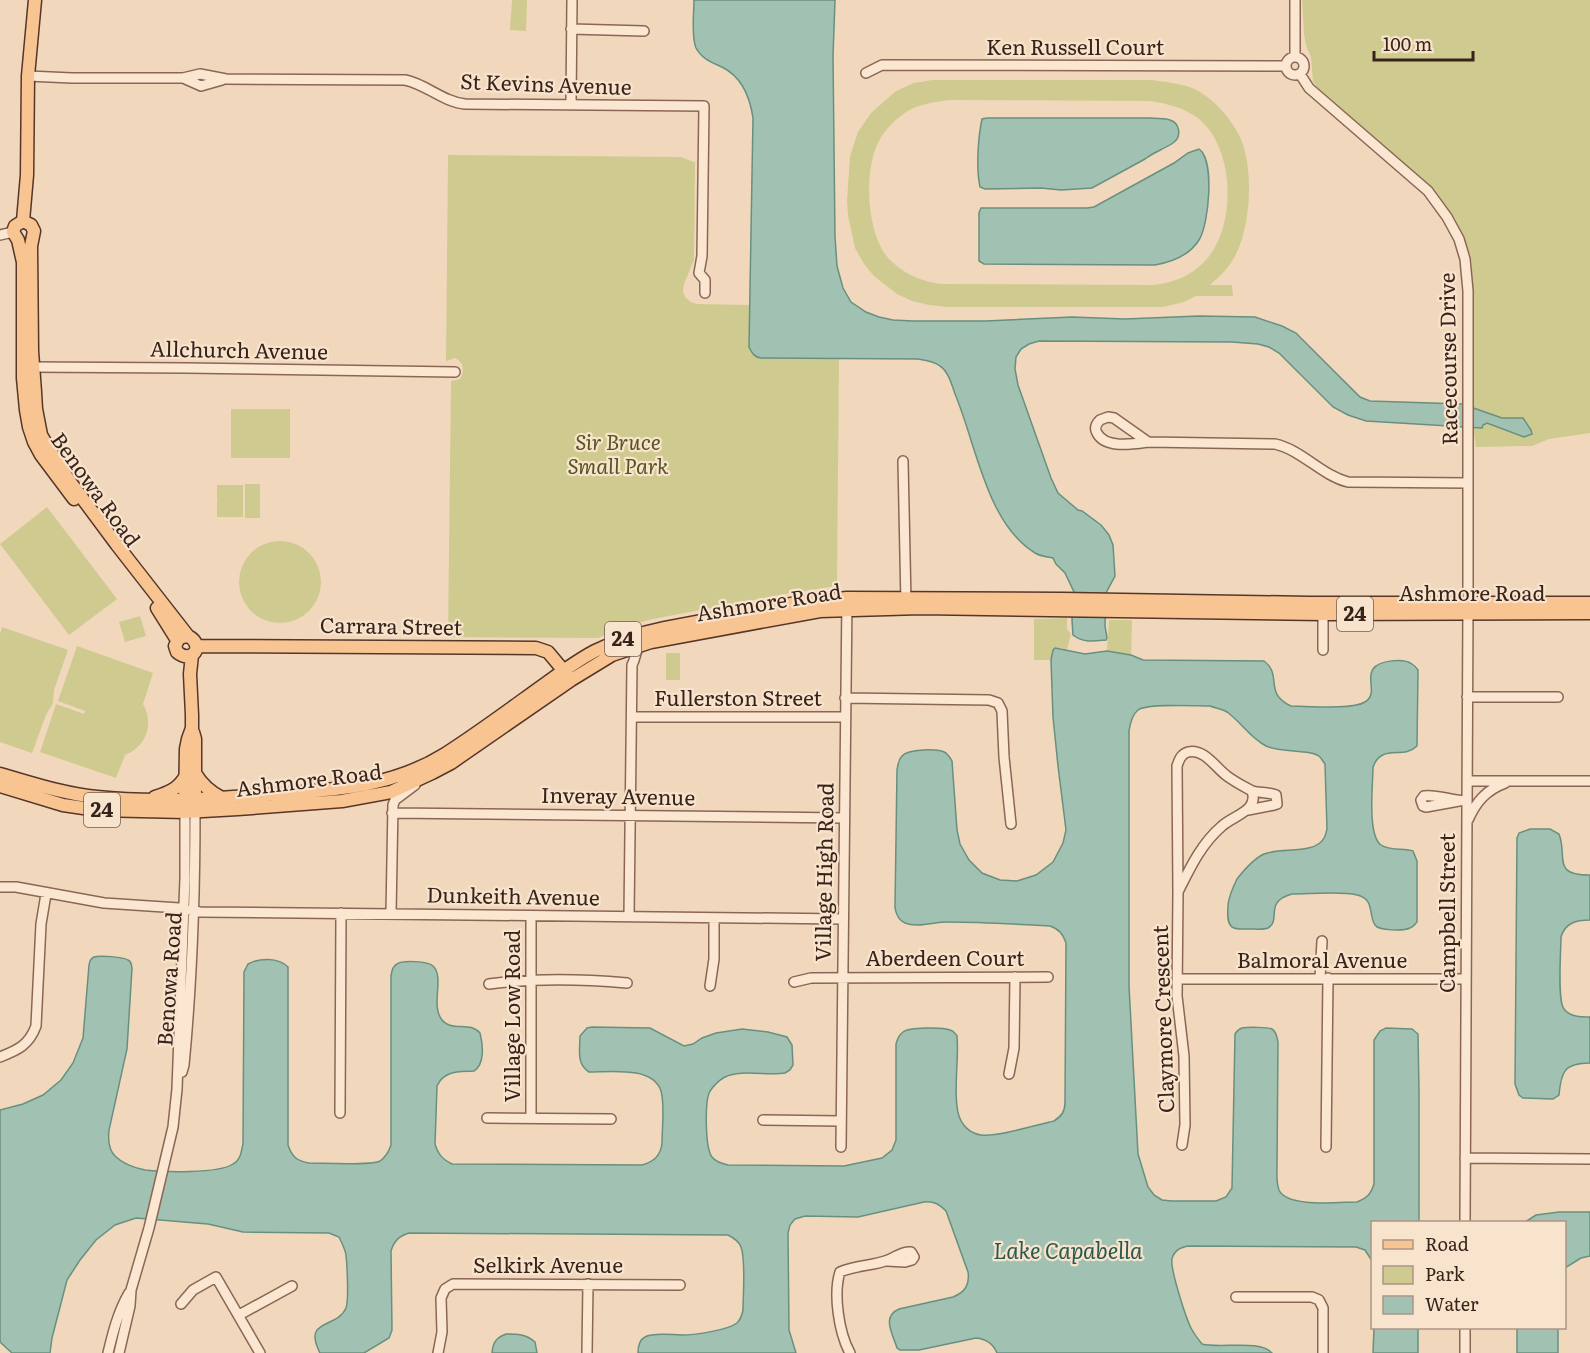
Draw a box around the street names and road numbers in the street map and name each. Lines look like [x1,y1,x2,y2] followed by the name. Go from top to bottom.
[986,30,1165,61] street label: Ken Russell Court
[460,64,632,101] street label: St Kevins Avenue
[1429,272,1464,446] street label: Racecourse Drive
[150,331,328,366] street label: Allchurch Avenue
[45,425,149,552] street label: Benowa Road
[694,574,844,627] street label: Ashmore Road
[1399,576,1546,607] street label: Ashmore Road
[1337,597,1373,631] road number: 24
[320,608,463,641] street label: Carrara Street
[605,622,641,656] road number: 24
[654,681,823,712] street label: Fullerston Street
[234,754,384,803] street label: Ashmore Road
[541,778,696,811] street label: Inveray Avenue
[805,782,840,962] street label: Village High Road
[84,793,120,827] road number: 24
[1430,833,1461,993] street label: Campbell Street
[426,877,600,912] street label: Dunkeith Avenue
[147,910,188,1047] street label: Benowa Road
[1143,924,1180,1114] street label: Claymore Crescent
[495,930,526,1102] street label: Village Low Road
[865,941,1025,972] street label: Aberdeen Court
[1237,943,1407,974] street label: Balmoral Avenue
[473,1248,623,1279] street label: Selkirk Avenue

